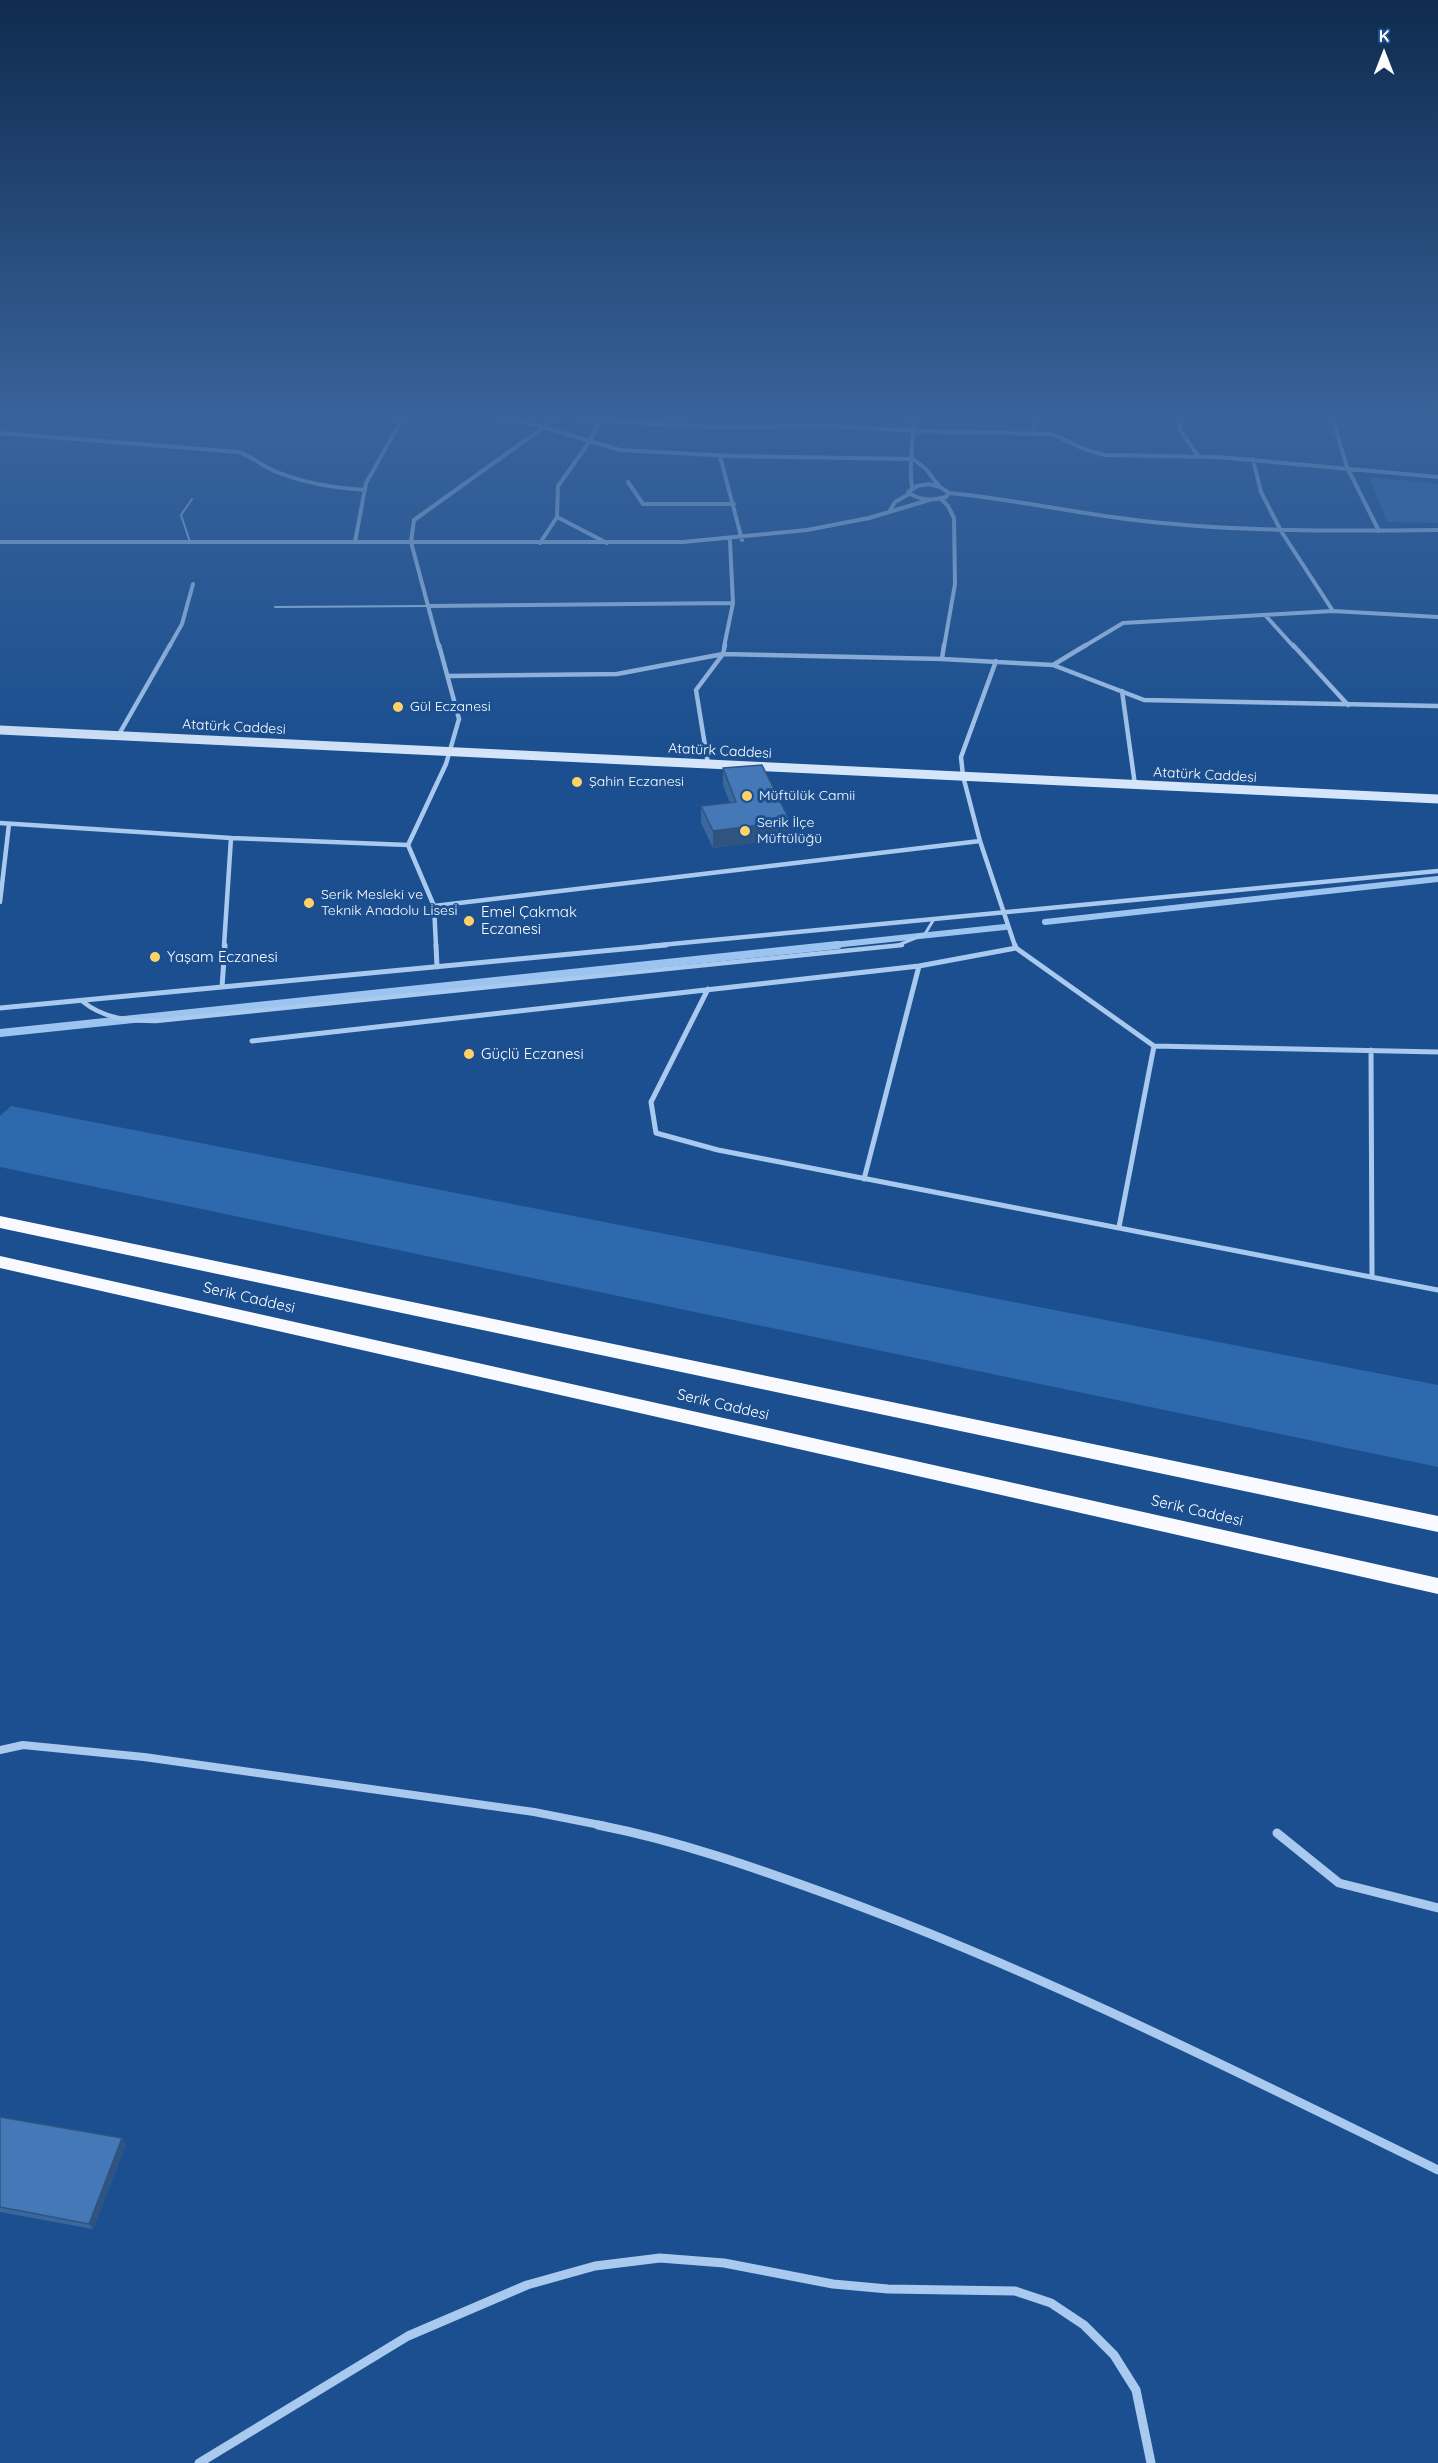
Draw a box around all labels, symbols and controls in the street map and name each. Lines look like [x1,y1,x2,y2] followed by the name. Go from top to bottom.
[1354,24,1414,84] north arrow
[1379,26,1389,46] text: K
[410,699,491,715] place label: Gül Eczanesi
[391,700,405,714] marker: Gül Eczanesi
[182,716,286,738] street label: Atatürk Caddesi
[668,740,772,762] street label: Atatürk Caddesi
[1153,764,1257,786] street label: Atatürk Caddesi
[589,774,684,790] place label: Şahin Eczanesi
[570,775,584,789] marker: Şahin Eczanesi
[759,788,855,804] place label: Müftülük Camii
[740,789,754,803] marker: Müftülük Camii
[757,815,822,848] place label: Serik İlçe Müftülüğü
[738,824,752,838] marker: Serik İlçe Müftülüğü
[321,887,458,920] place label: Serik Mesleki ve Teknik Anadolu Lisesi
[302,896,316,910] marker: Serik Mesleki ve Teknik Anadolu Lisesi
[481,903,577,938] place label: Emel Çakmak Eczanesi
[462,914,476,928] marker: Emel Çakmak Eczanesi
[167,948,278,966] place label: Yaşam Eczanesi
[148,950,162,964] marker: Yaşam Eczanesi
[481,1045,584,1063] place label: Güçlü Eczanesi
[462,1047,476,1061] marker: Güçlü Eczanesi
[201,1279,297,1317] street label: Serik Caddesi
[675,1386,771,1424] street label: Serik Caddesi
[1149,1492,1245,1530] street label: Serik Caddesi

